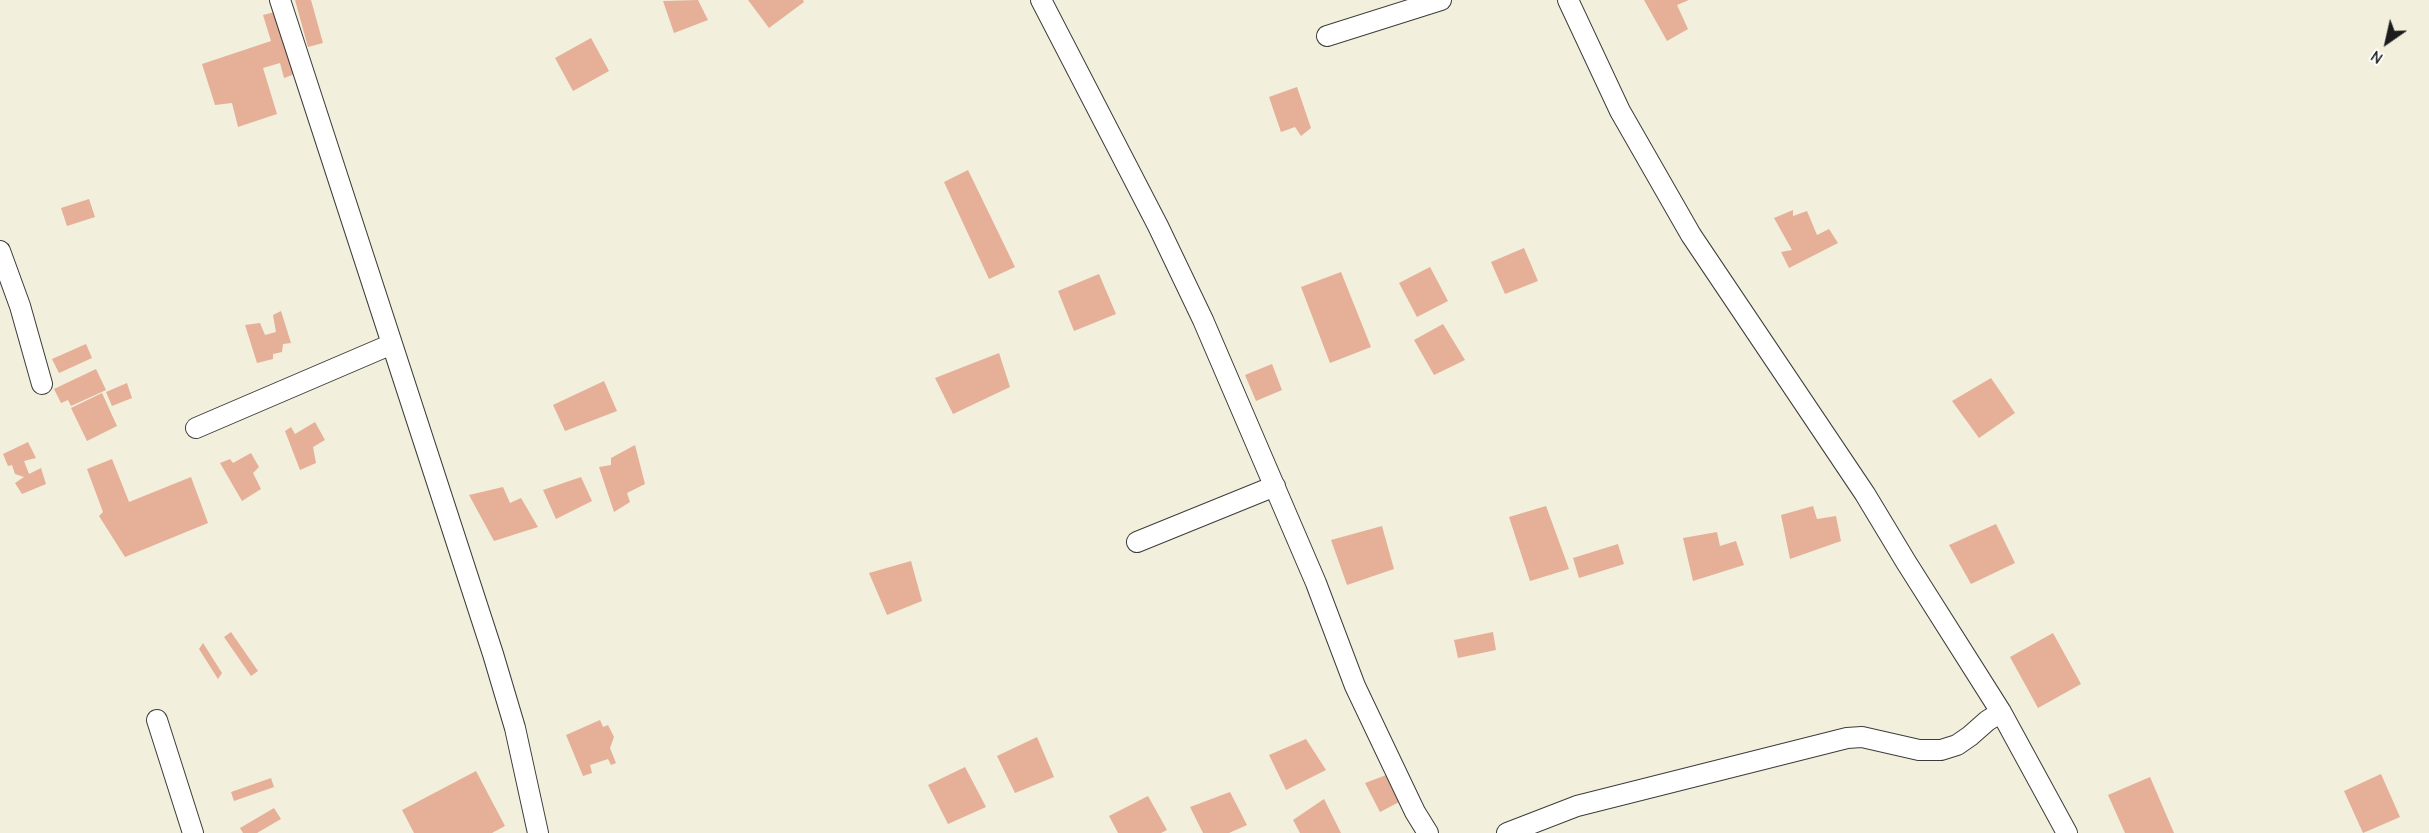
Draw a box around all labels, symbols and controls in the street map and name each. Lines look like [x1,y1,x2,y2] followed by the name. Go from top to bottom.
[2357,12,2417,72] north arrow
[2368,47,2386,67] text: N

